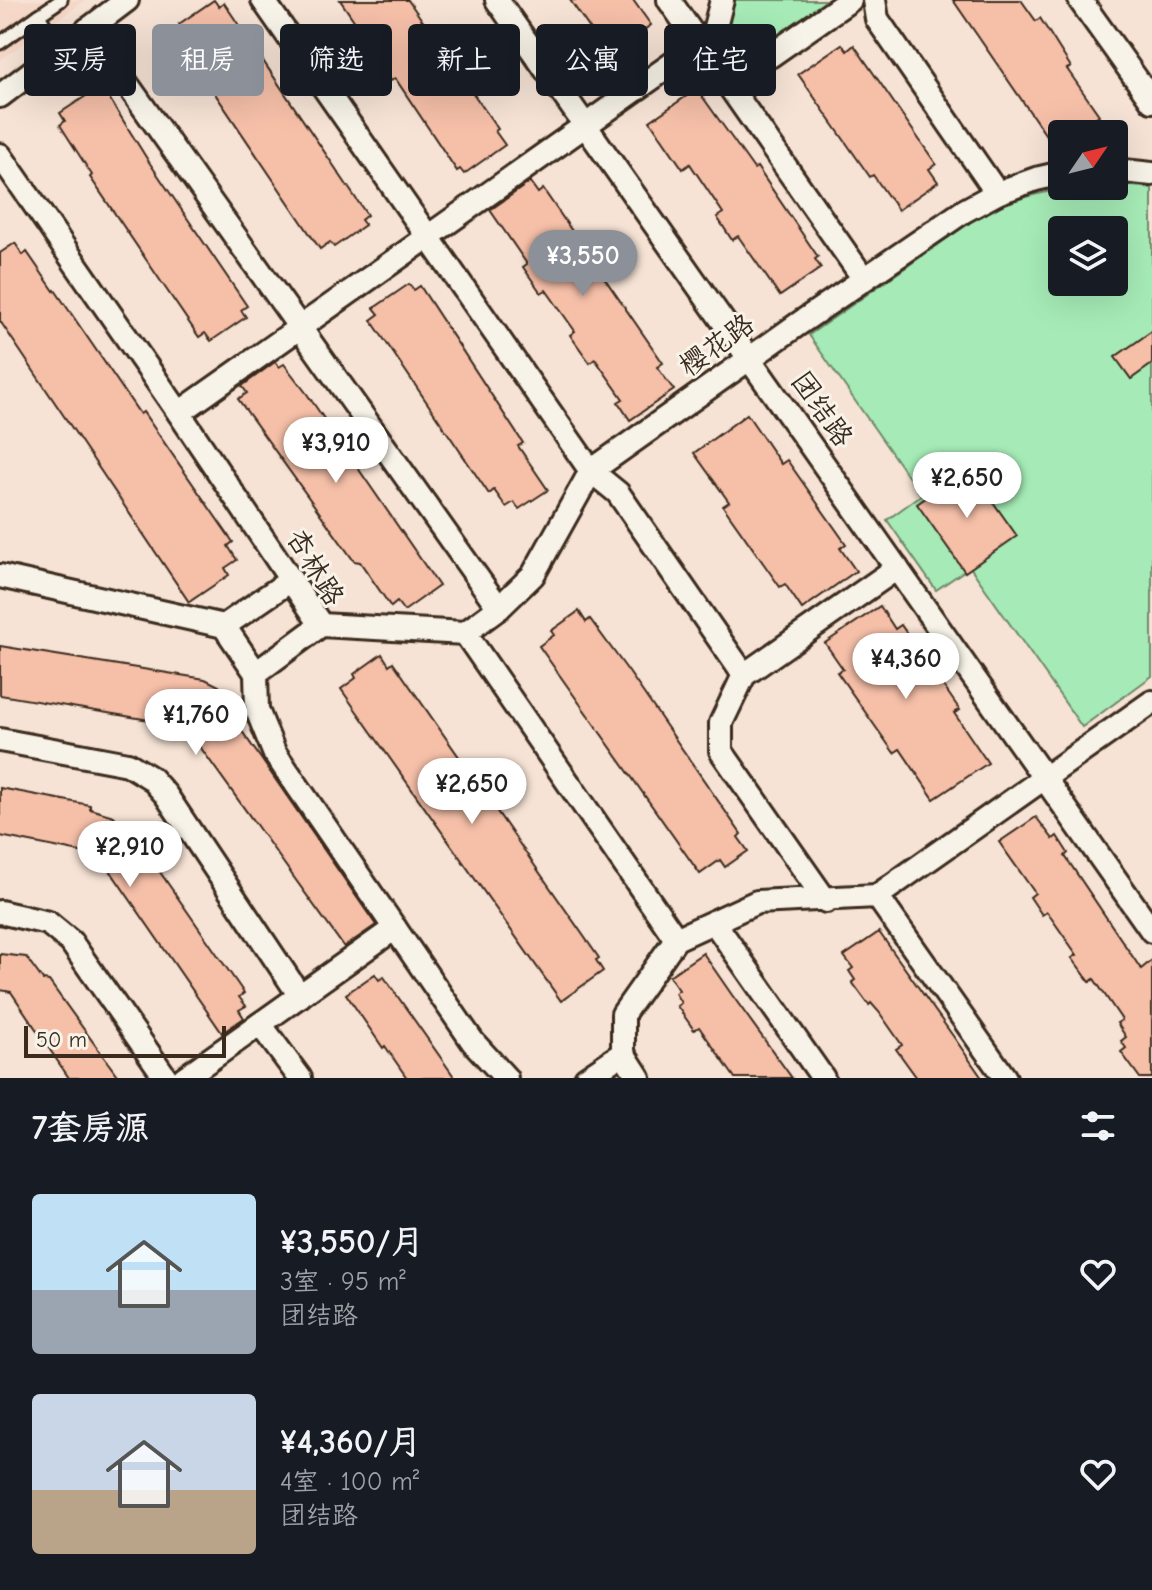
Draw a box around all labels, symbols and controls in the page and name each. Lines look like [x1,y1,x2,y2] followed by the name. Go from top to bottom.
[24,24,136,96] chip: 买房
[152,24,264,96] chip: 租房
[280,24,392,96] chip: 筛选
[408,24,520,96] chip: 新上
[536,24,648,96] chip: 公寓
[664,24,776,96] chip: 住宅
[1048,120,1128,200] north arrow
[1048,120,1128,296] map controls
[1048,216,1128,296] button: layers
[518,230,648,298] pin: ¥3,550
[546,241,620,271] text: ¥3,550
[674,307,760,383] street label: 樱花路
[785,365,859,453] street label: 团结路
[271,417,401,485] pin: ¥3,910
[301,428,371,458] text: ¥3,910
[902,452,1032,520] pin: ¥2,650
[931,463,1003,493] text: ¥2,650
[280,523,350,611] street label: 杏林路
[841,633,971,701] pin: ¥4,360
[870,644,942,674] text: ¥4,360
[131,689,261,757] pin: ¥1,760
[162,700,230,730] text: ¥1,760
[407,758,537,826] pin: ¥2,650
[436,769,508,799] text: ¥2,650
[65,821,195,889] pin: ¥2,910
[95,832,165,862] text: ¥2,910
[24,1022,226,1058] scale bar
[36,1027,87,1053] text: 50 m
[1076,1104,1120,1148] icon: filters
[32,1108,149,1148] text: 7套房源
[280,1222,424,1262] text: ¥3,550/月
[96,1226,192,1322] icon: home
[1076,1252,1120,1296] icon: heart
[280,1267,406,1297] text: 3室 · 95 m²
[280,1301,358,1331] text: 团结路
[280,1422,422,1462] text: ¥4,360/月
[96,1426,192,1522] icon: home
[1076,1452,1120,1496] icon: heart
[280,1467,419,1497] text: 4室 · 100 m²
[280,1501,358,1531] text: 团结路

